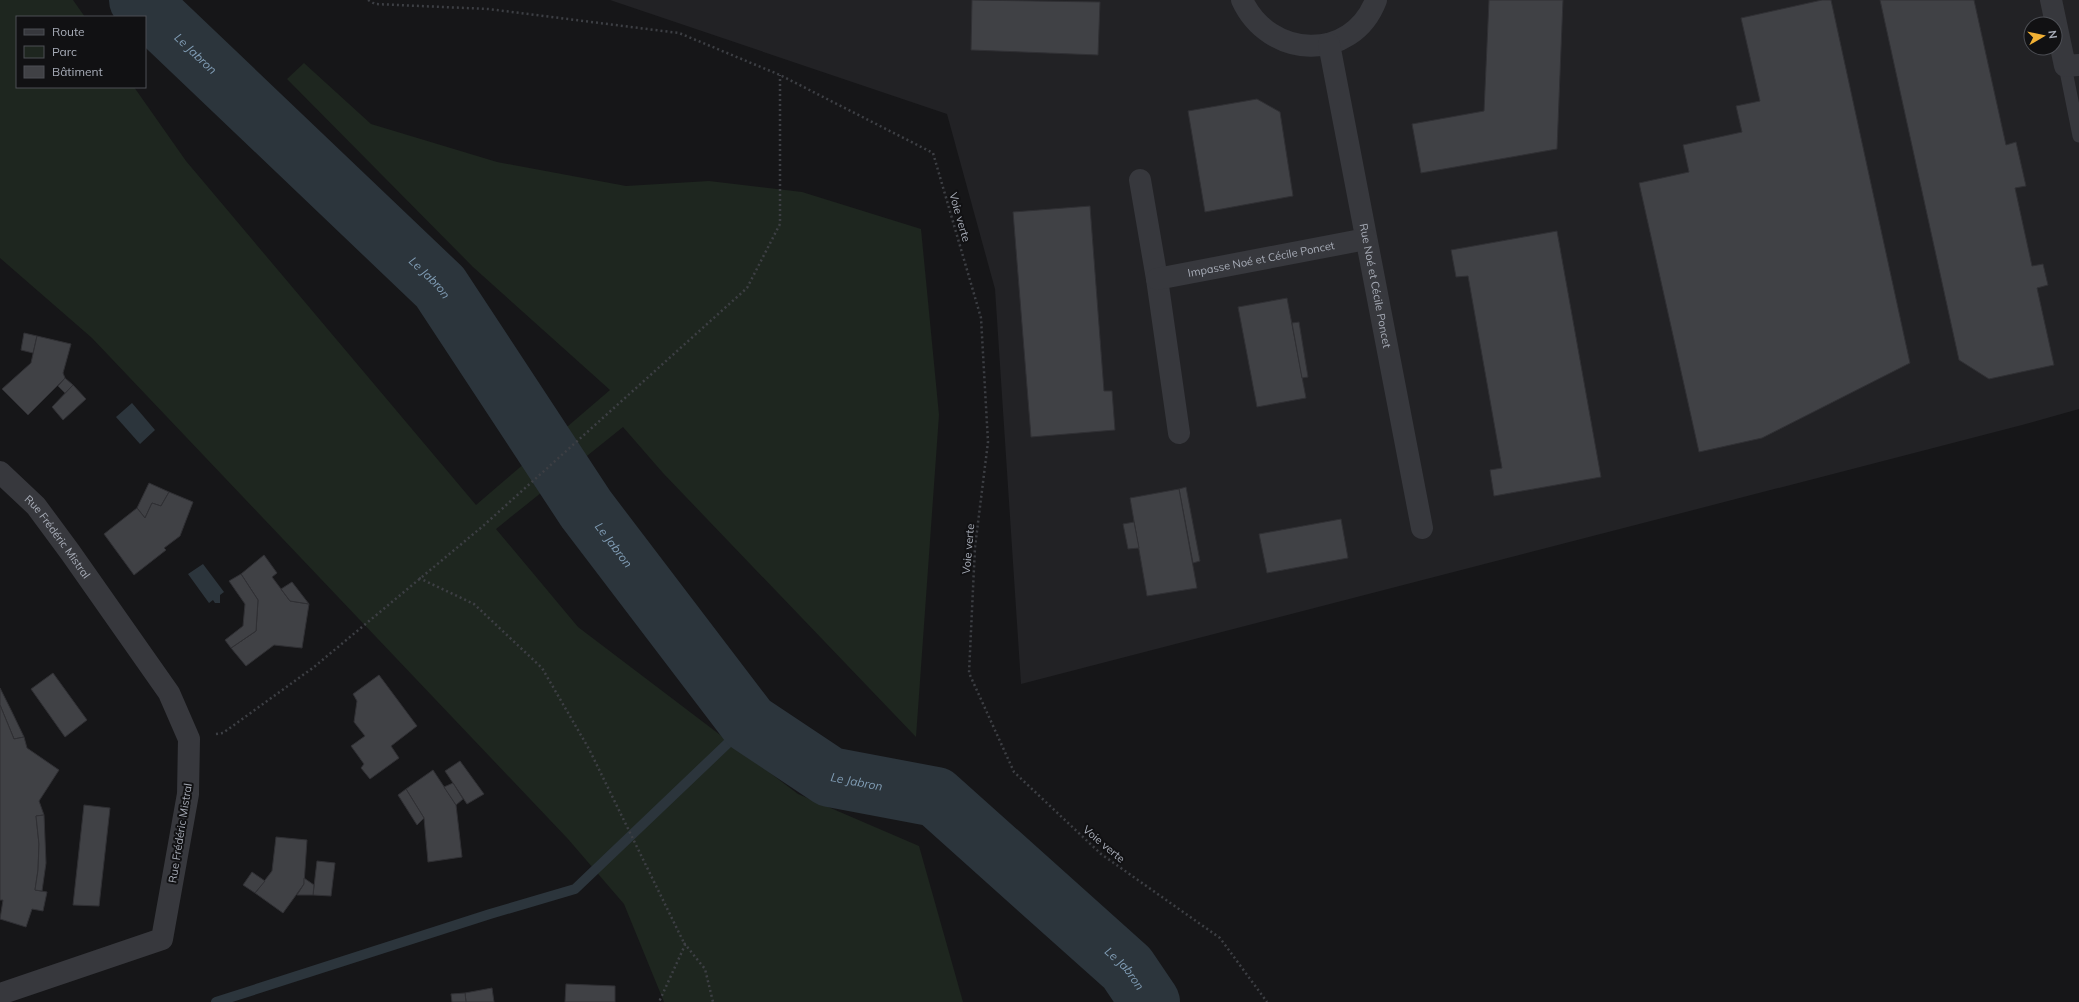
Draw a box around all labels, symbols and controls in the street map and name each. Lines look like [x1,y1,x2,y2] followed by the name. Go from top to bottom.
[16,16,146,88] legend
[2023,16,2063,56] north arrow
[52,24,85,39] text: Route
[2045,29,2060,40] text: N
[172,30,220,77] water label: Le Jabron
[52,44,77,59] text: Parc
[52,64,103,79] text: Bâtiment
[946,191,974,243] street label: Voie verte
[1357,222,1394,349] street label: Rue Noé et Cécile Poncet
[1187,238,1336,280] street label: Impasse Noé et Cécile Poncet
[406,253,454,301] water label: Le Jabron
[22,492,93,581] street label: Rue Frédéric Mistral
[592,519,636,570] water label: Le Jabron
[959,523,977,575] street label: Voie verte
[829,769,884,794] water label: Le Jabron
[165,782,195,884] street label: Rue Frédéric Mistral
[1080,822,1128,866] street label: Voie verte
[1102,944,1148,993] water label: Le Jabron

